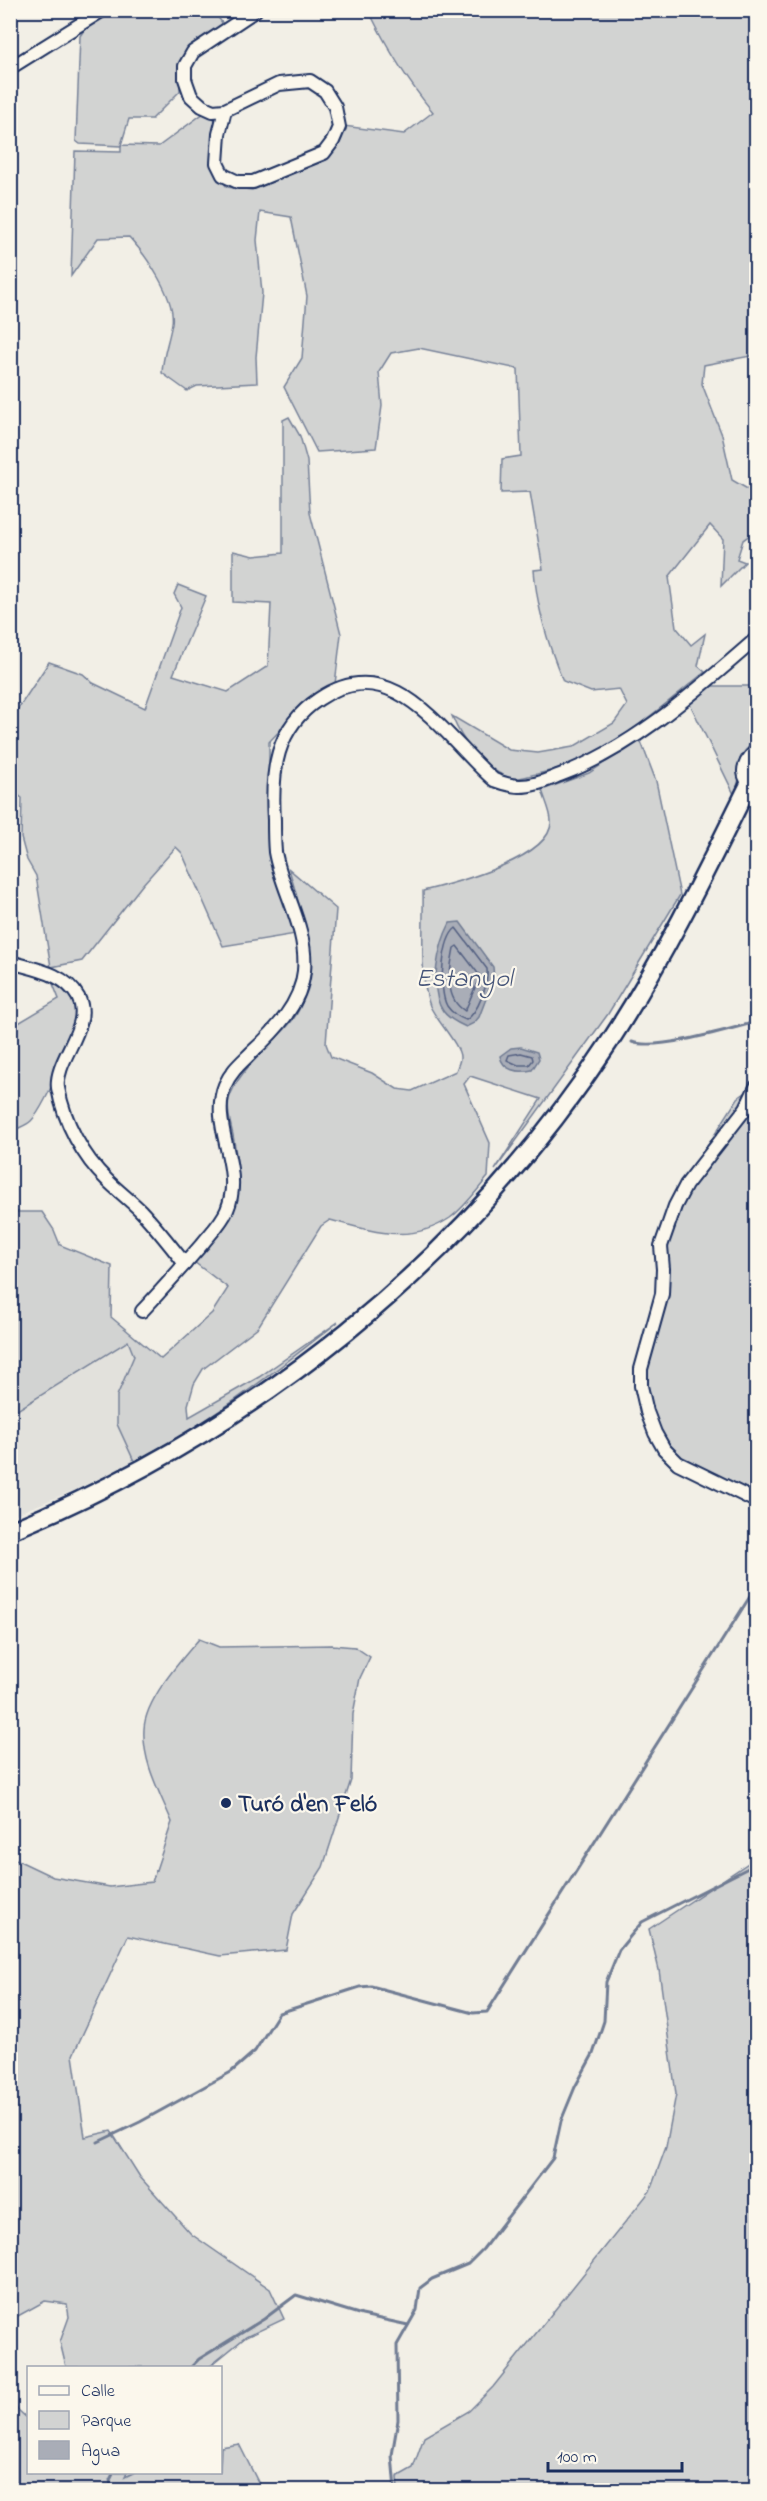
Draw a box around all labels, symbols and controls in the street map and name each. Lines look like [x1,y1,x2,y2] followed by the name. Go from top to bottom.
[416,961,515,999] water label: Estanyol
[238,1788,377,1823] place label: Turó d'en Feló
[219,1796,233,1810] marker: Turó d'en Feló
[27,2366,222,2474] legend
[81,2379,116,2405] text: Calle
[81,2409,132,2435] text: Parque
[548,2435,682,2473] scale bar
[81,2439,120,2466] text: Agua
[557,2445,597,2471] text: 100 m

